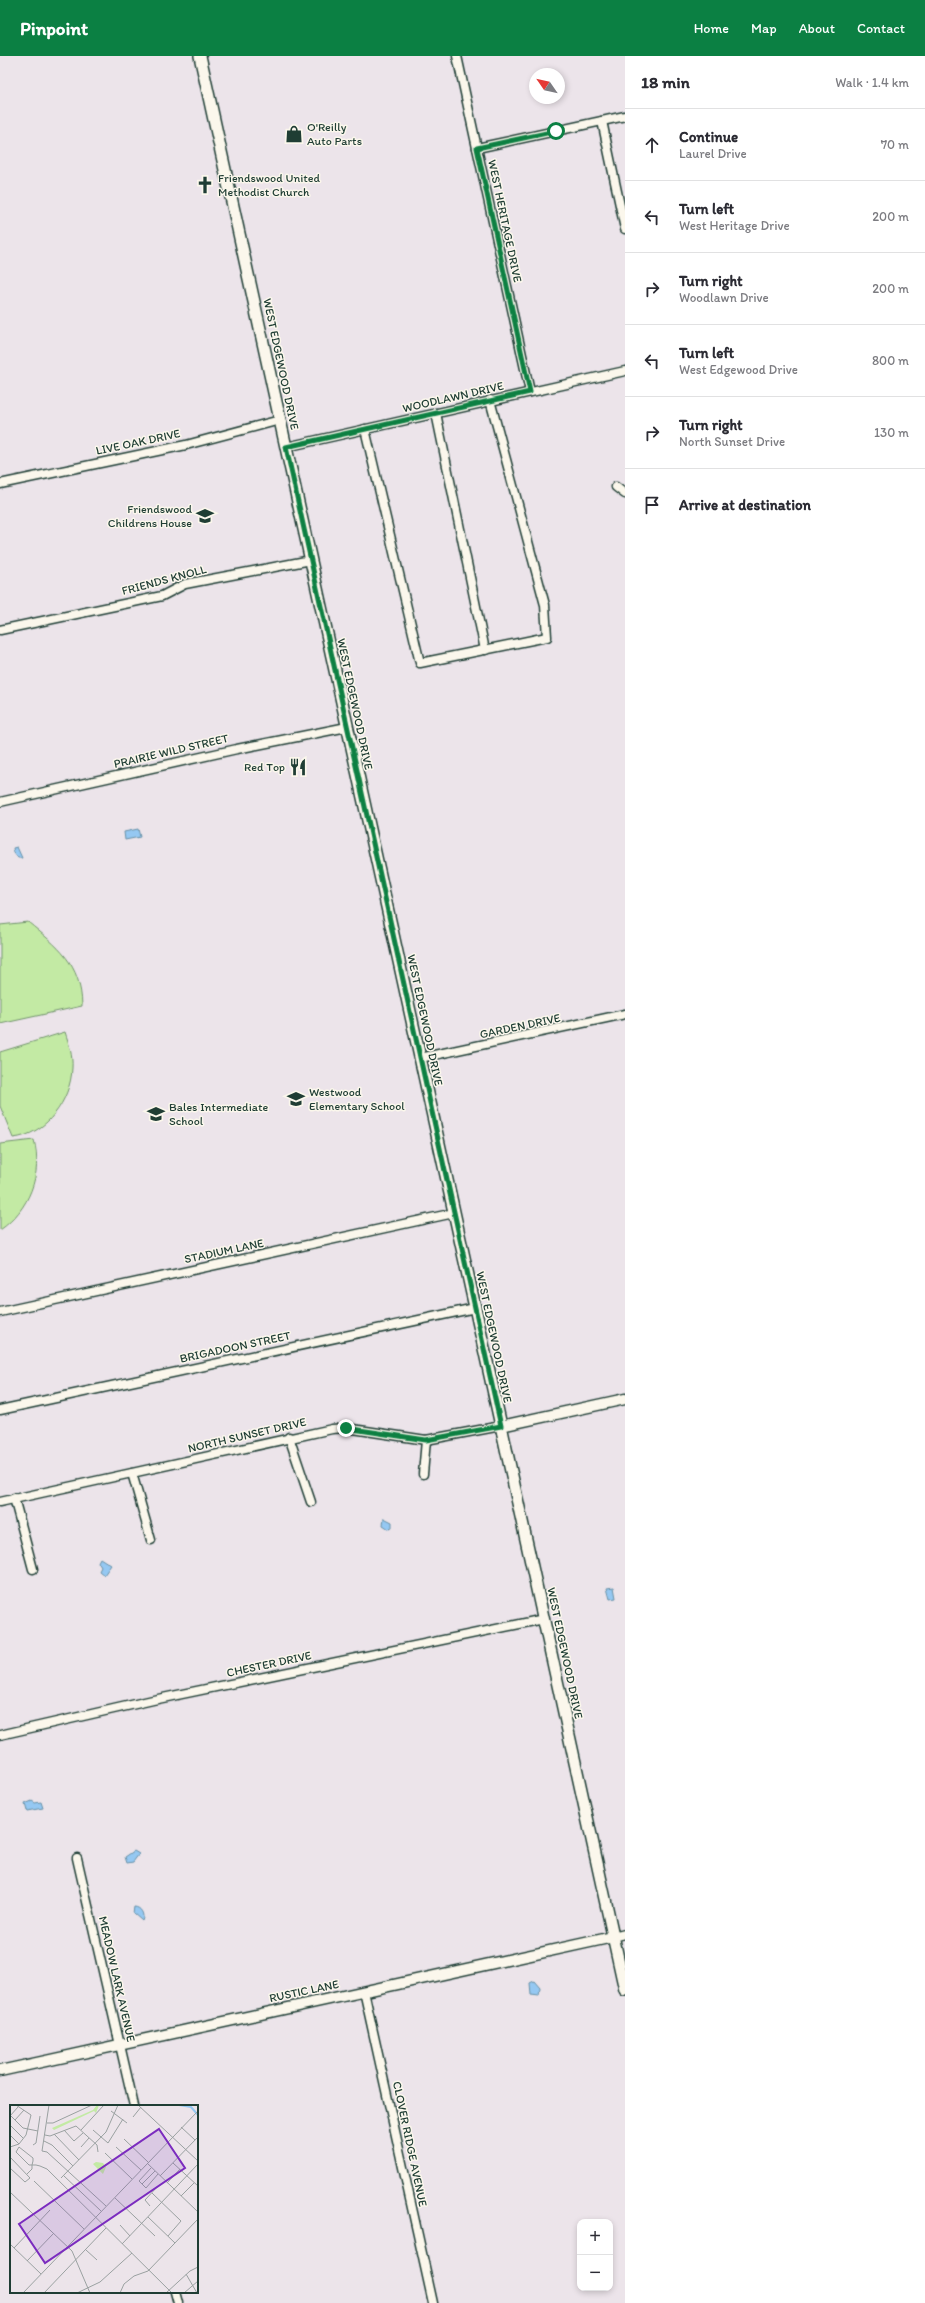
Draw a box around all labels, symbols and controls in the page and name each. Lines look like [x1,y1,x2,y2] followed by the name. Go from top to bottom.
[20,17,88,40] text: Pinpoint
[694,20,729,37] text: Home
[751,20,777,37] text: Map
[799,20,835,37] text: About
[857,20,905,37] text: Contact
[529,68,565,104] north arrow
[641,72,690,92] text: 18 min
[835,75,909,90] text: Walk · 1.4 km
[307,120,362,148] place label: O'Reilly Auto Parts
[547,122,565,140] route start
[284,124,304,144] shop icon: O'Reilly Auto Parts
[679,128,738,146] text: Continue
[641,134,663,156] icon: ahead
[881,137,909,152] text: 70 m
[679,146,747,161] text: Laurel Drive
[485,158,525,284] street label: WEST HERITAGE DRIVE
[218,171,321,199] place label: Friendswood United Methodist Church
[195,175,215,195] church icon: Friendswood United Methodist Church
[679,200,734,218] text: Turn left
[641,206,663,228] icon: left
[872,209,909,224] text: 200 m
[679,218,790,233] text: West Heritage Drive
[679,272,743,290] text: Turn right
[641,278,663,300] icon: right
[872,281,909,296] text: 200 m
[679,290,769,305] text: Woodlawn Drive
[260,297,302,431] street label: WEST EDGEWOOD DRIVE
[679,344,734,362] text: Turn left
[641,350,663,372] icon: left
[872,353,909,368] text: 800 m
[679,362,798,377] text: West Edgewood Drive
[401,378,505,415] street label: WOODLAWN DRIVE
[679,416,743,434] text: Turn right
[641,422,663,444] icon: right
[874,425,909,440] text: 130 m
[94,426,182,458] street label: LIVE OAK DRIVE
[679,434,785,449] text: North Sunset Drive
[641,494,663,516] icon: arrive
[679,496,811,514] text: Arrive at destination
[108,502,192,530] place label: Friendswood Childrens House
[195,506,215,526] school or university icon: Friendswood Childrens House
[120,562,208,598] street label: FRIENDS KNOLL
[334,637,376,771] street label: WEST EDGEWOOD DRIVE
[112,731,230,771] street label: PRAIRIE WILD STREET
[288,757,308,777] restaurant icon: Red Top
[244,760,285,774] place label: Red Top
[404,953,446,1087] street label: WEST EDGEWOOD DRIVE
[478,1011,562,1041] street label: GARDEN DRIVE
[309,1085,405,1113] place label: Westwood Elementary School
[286,1089,306,1109] school or university icon: Westwood Elementary School
[169,1100,268,1128] place label: Bales Intermediate School
[146,1104,166,1124] school or university icon: Bales Intermediate School
[183,1236,265,1266] street label: STADIUM LANE
[473,1270,515,1404] street label: WEST EDGEWOOD DRIVE
[178,1328,292,1366] street label: BRIGADOON STREET
[186,1415,308,1455] street label: NORTH SUNSET DRIVE
[337,1419,355,1437] route end
[544,1586,586,1720] street label: WEST EDGEWOOD DRIVE
[225,1648,313,1680] street label: CHESTER DRIVE
[96,1915,138,2044] street label: MEADOW LARK AVENUE
[268,1977,340,2005] street label: RUSTIC LANE
[390,2080,430,2208] street label: CLOVER RIDGE AVENUE
[10,2105,198,2293] inset map
[577,2219,613,2291] map controls
[577,2219,613,2255] button: +
[577,2255,613,2291] button: −

